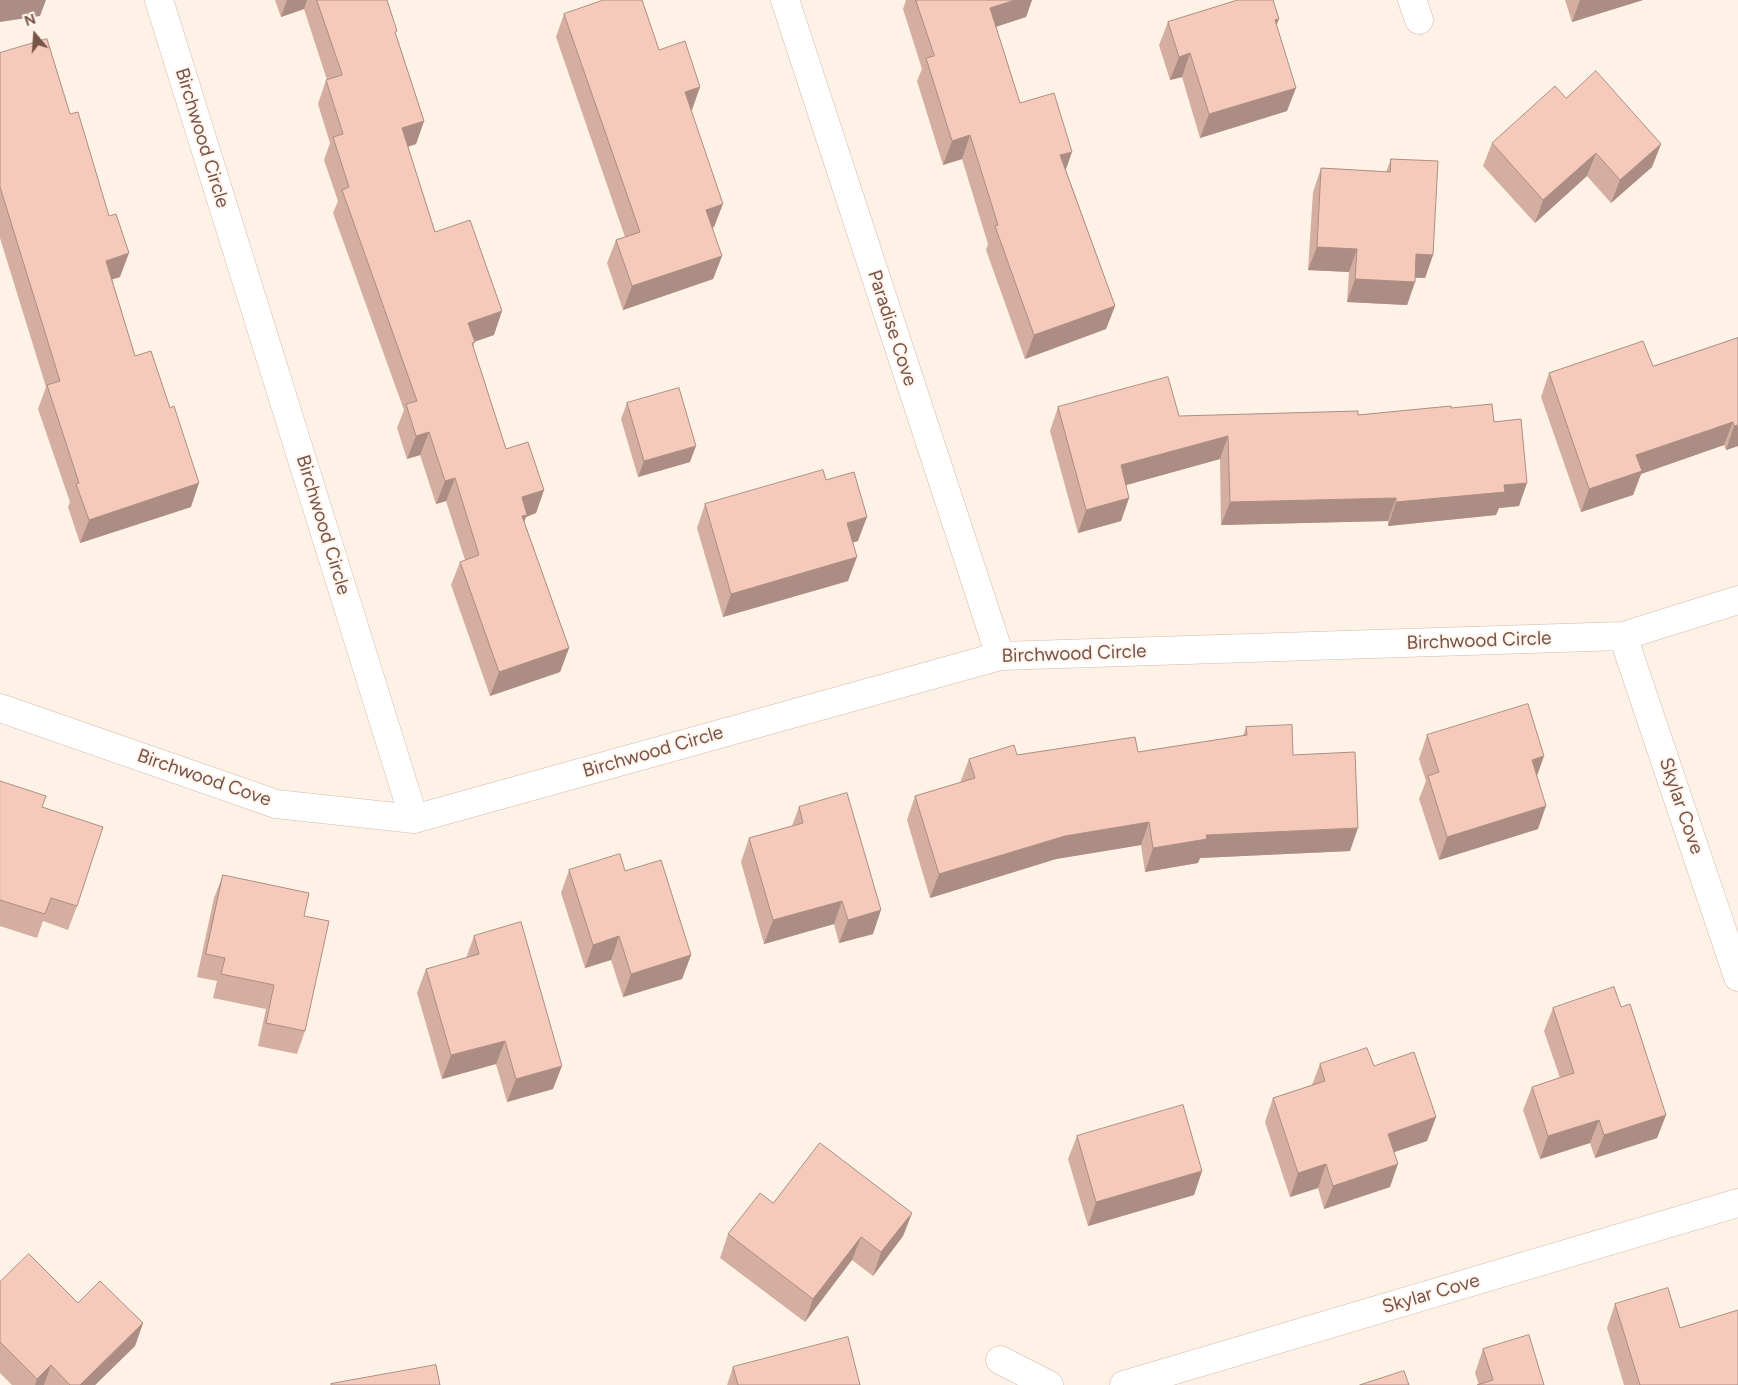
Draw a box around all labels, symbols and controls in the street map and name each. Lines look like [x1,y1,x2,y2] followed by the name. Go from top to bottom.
[10,10,60,60] north arrow
[22,11,38,30] text: N
[170,65,234,211] street label: Birchwood Circle
[863,267,921,389] street label: Paradise Cove
[291,452,355,598] street label: Birchwood Circle
[1406,627,1552,655] street label: Birchwood Circle
[1001,640,1147,668] street label: Birchwood Circle
[580,721,726,783] street label: Birchwood Circle
[134,744,274,812] street label: Birchwood Cove
[1654,755,1708,857] street label: Skylar Cove
[1380,1269,1482,1319] street label: Skylar Cove

